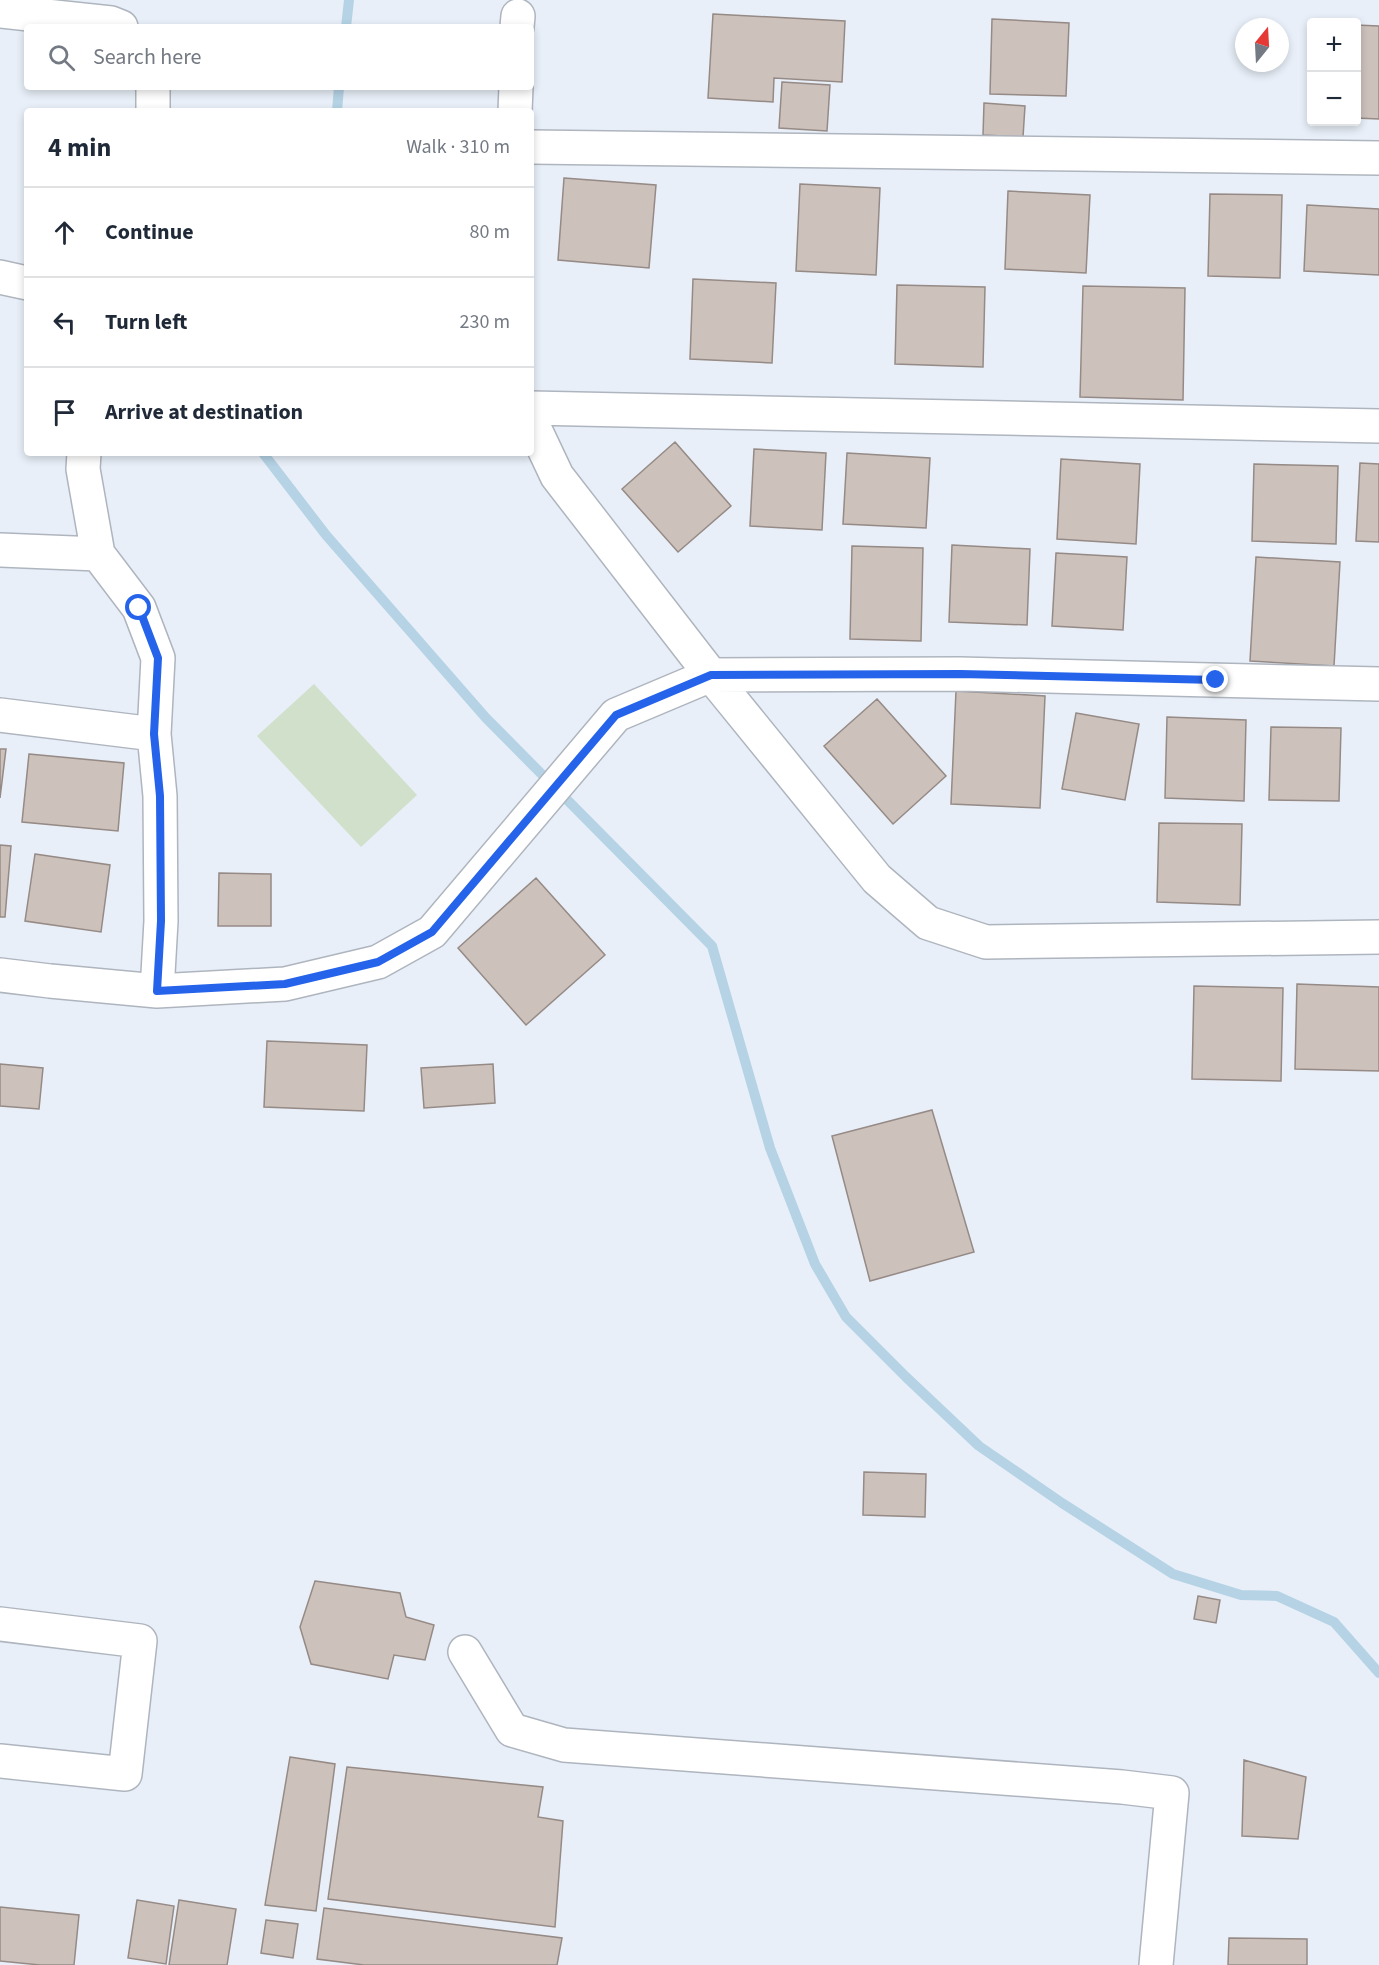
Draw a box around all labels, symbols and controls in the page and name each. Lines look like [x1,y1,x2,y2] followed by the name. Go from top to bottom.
[1235,18,1289,72] north arrow
[1307,18,1361,126] map controls
[1307,18,1361,72] button: +
[24,24,534,90] search box
[45,41,78,74] icon: search
[93,41,201,73] text: Search here
[1307,72,1361,126] button: −
[48,129,111,166] text: 4 min
[406,133,510,161] text: Walk · 310 m
[48,216,81,249] icon: ahead
[105,216,194,248] text: Continue
[470,218,510,246] text: 80 m
[48,306,81,339] icon: left
[105,306,187,338] text: Turn left
[460,308,510,336] text: 230 m
[48,396,81,429] icon: arrive
[105,396,303,428] text: Arrive at destination
[125,594,151,620] route start
[1202,666,1228,692] route end

